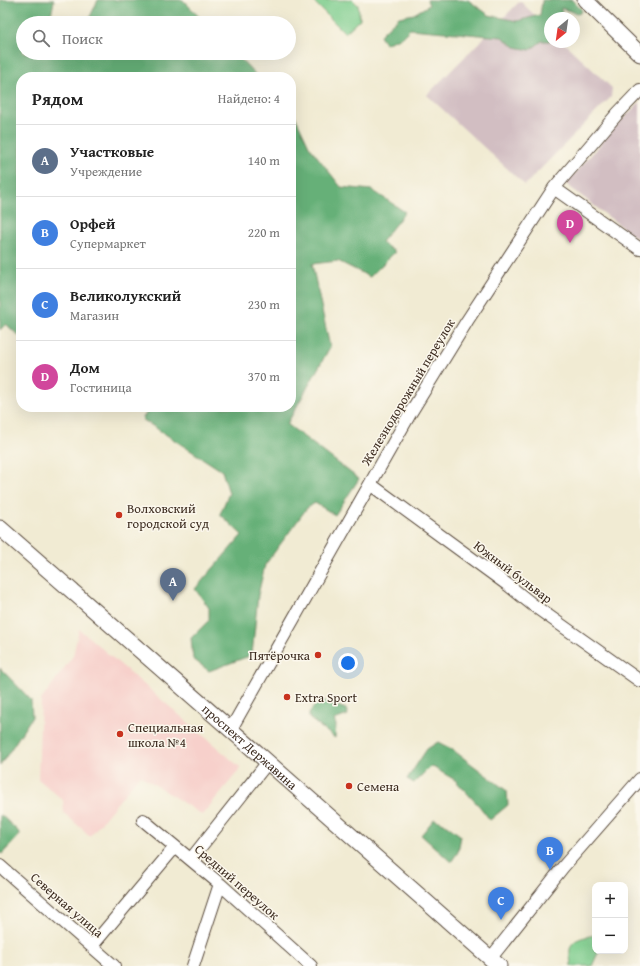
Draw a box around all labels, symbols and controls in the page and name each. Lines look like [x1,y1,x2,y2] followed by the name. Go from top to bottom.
[544,12,580,48] north arrow
[16,16,296,60] search box
[30,27,52,49] icon: search
[62,28,103,49] text: Поиск
[32,86,83,111] text: Рядом
[218,89,280,108] text: Найдено: 4
[70,141,154,162] text: Участковые
[41,151,49,170] text: A
[248,151,280,170] text: 140 m
[70,162,142,181] text: Учреждение
[557,210,583,243] pin: D
[70,213,115,234] text: Орфей
[41,223,49,242] text: B
[248,223,280,242] text: 220 m
[70,234,146,253] text: Супермаркет
[70,285,181,306] text: Великолукский
[41,295,49,314] text: C
[248,295,280,314] text: 230 m
[70,306,119,325] text: Магазин
[356,315,460,470] street label: Железнодорожный переулок
[70,357,100,378] text: Дом
[41,367,49,386] text: D
[248,367,280,386] text: 370 m
[70,378,132,397] text: Гостиница
[127,499,209,533] place label: Волховский городской суд
[114,510,124,520] marker: Волховский городской суд
[470,536,556,608] street label: Южный бульвар
[160,568,186,601] pin: A
[249,646,311,665] place label: Пятёрочка
[313,650,323,660] marker: Пятёрочка
[338,653,358,673] your location
[295,688,357,707] place label: Extra Sport
[282,692,292,702] marker: Extra Sport
[198,699,302,794] street label: проспект Державина
[128,718,204,752] place label: Специальная школа №4
[115,729,125,739] marker: Специальная школа №4
[357,777,400,796] place label: Семена
[344,781,354,791] marker: Семена
[537,837,563,870] pin: B
[190,840,284,924] street label: Средний переулок
[26,868,108,943] street label: Северная улица
[592,882,628,954] map controls
[592,882,628,918] button: +
[488,887,514,920] pin: C
[592,918,628,954] button: −

